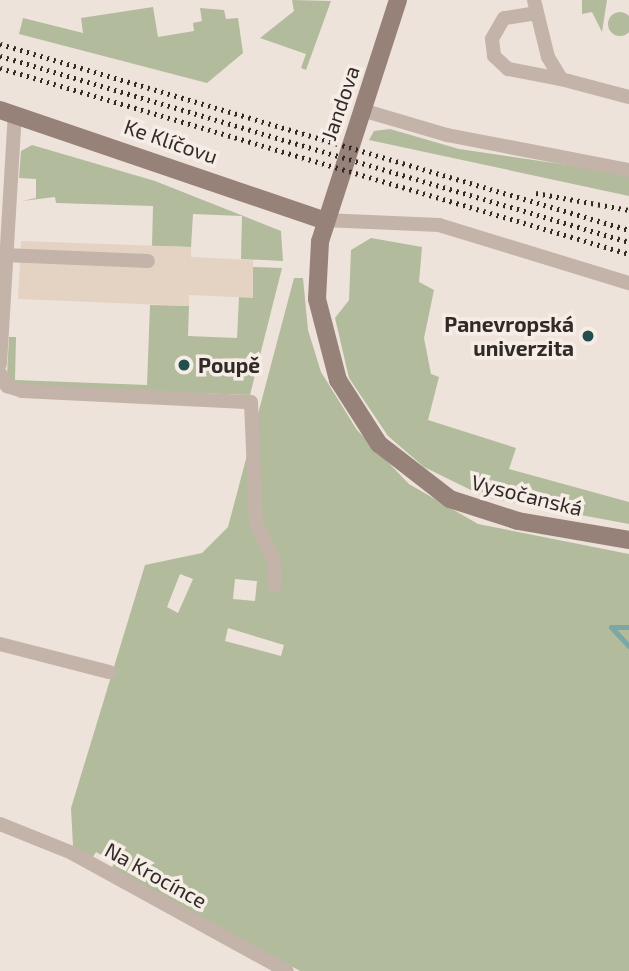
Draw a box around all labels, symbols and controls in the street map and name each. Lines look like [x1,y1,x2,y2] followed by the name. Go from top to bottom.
[316,62,364,144] street label: Jandova
[121,113,221,169] street label: Ke Klíčovu
[444,311,574,361] place label: Panevropská univerzita
[580,328,596,344] marker: Panevropská univerzita
[198,352,260,378] place label: Poupě
[176,357,192,373] marker: Poupě
[469,469,585,521] street label: Vysočanská
[101,837,211,913] street label: Na Krocínce

